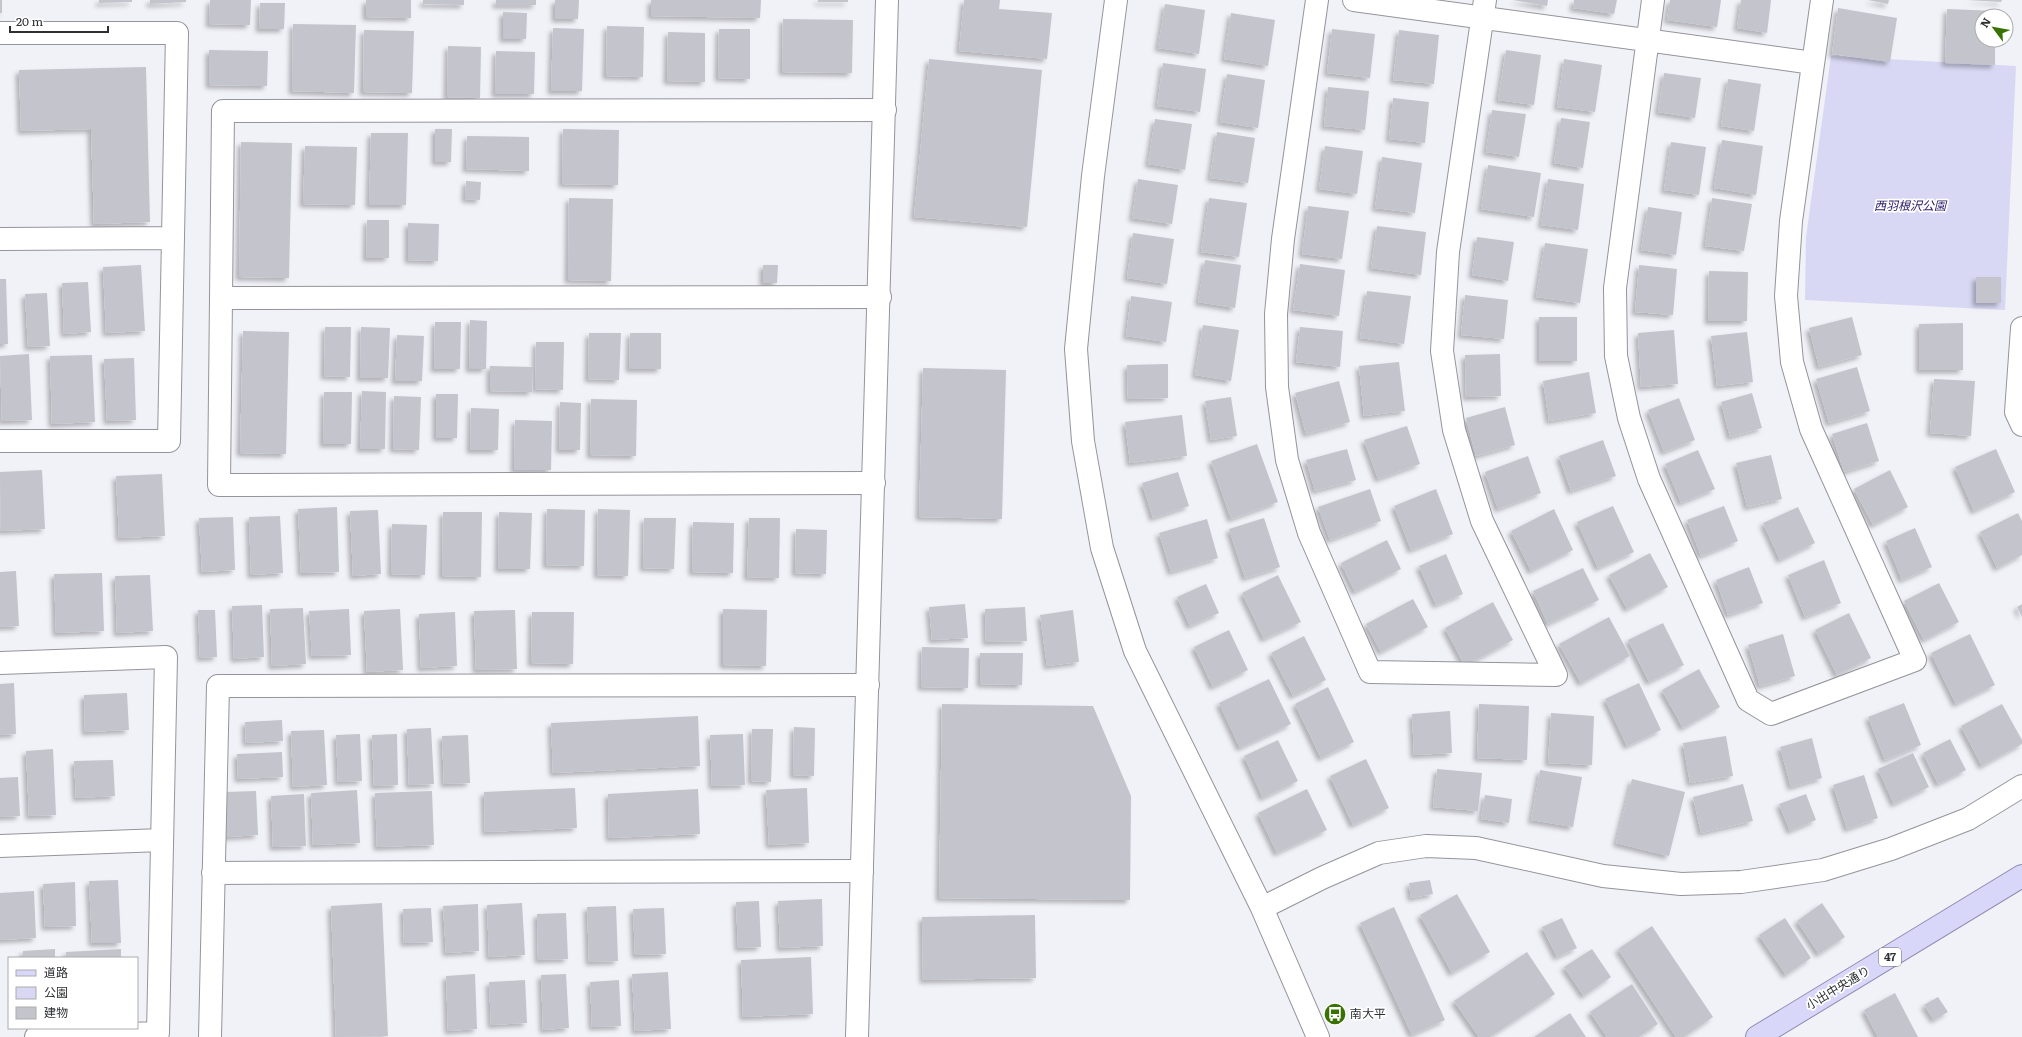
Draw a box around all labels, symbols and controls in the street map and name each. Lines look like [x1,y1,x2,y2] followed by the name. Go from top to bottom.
[10,8,108,34] scale bar
[1974,8,2014,48] north arrow
[16,12,43,30] text: 20 m
[1975,14,1994,30] text: N
[1874,196,1948,214] park label: 西羽根沢公園
[1879,948,1901,966] road number: 47
[8,957,138,1029] legend
[1802,961,1873,1013] street label: 小出中央通り
[44,963,68,981] text: 道路
[44,983,68,1001] text: 公園
[1322,1001,1348,1027] bus stop icon: 南大平
[44,1003,68,1021] text: 建物
[1350,1004,1386,1022] place label: 南大平

